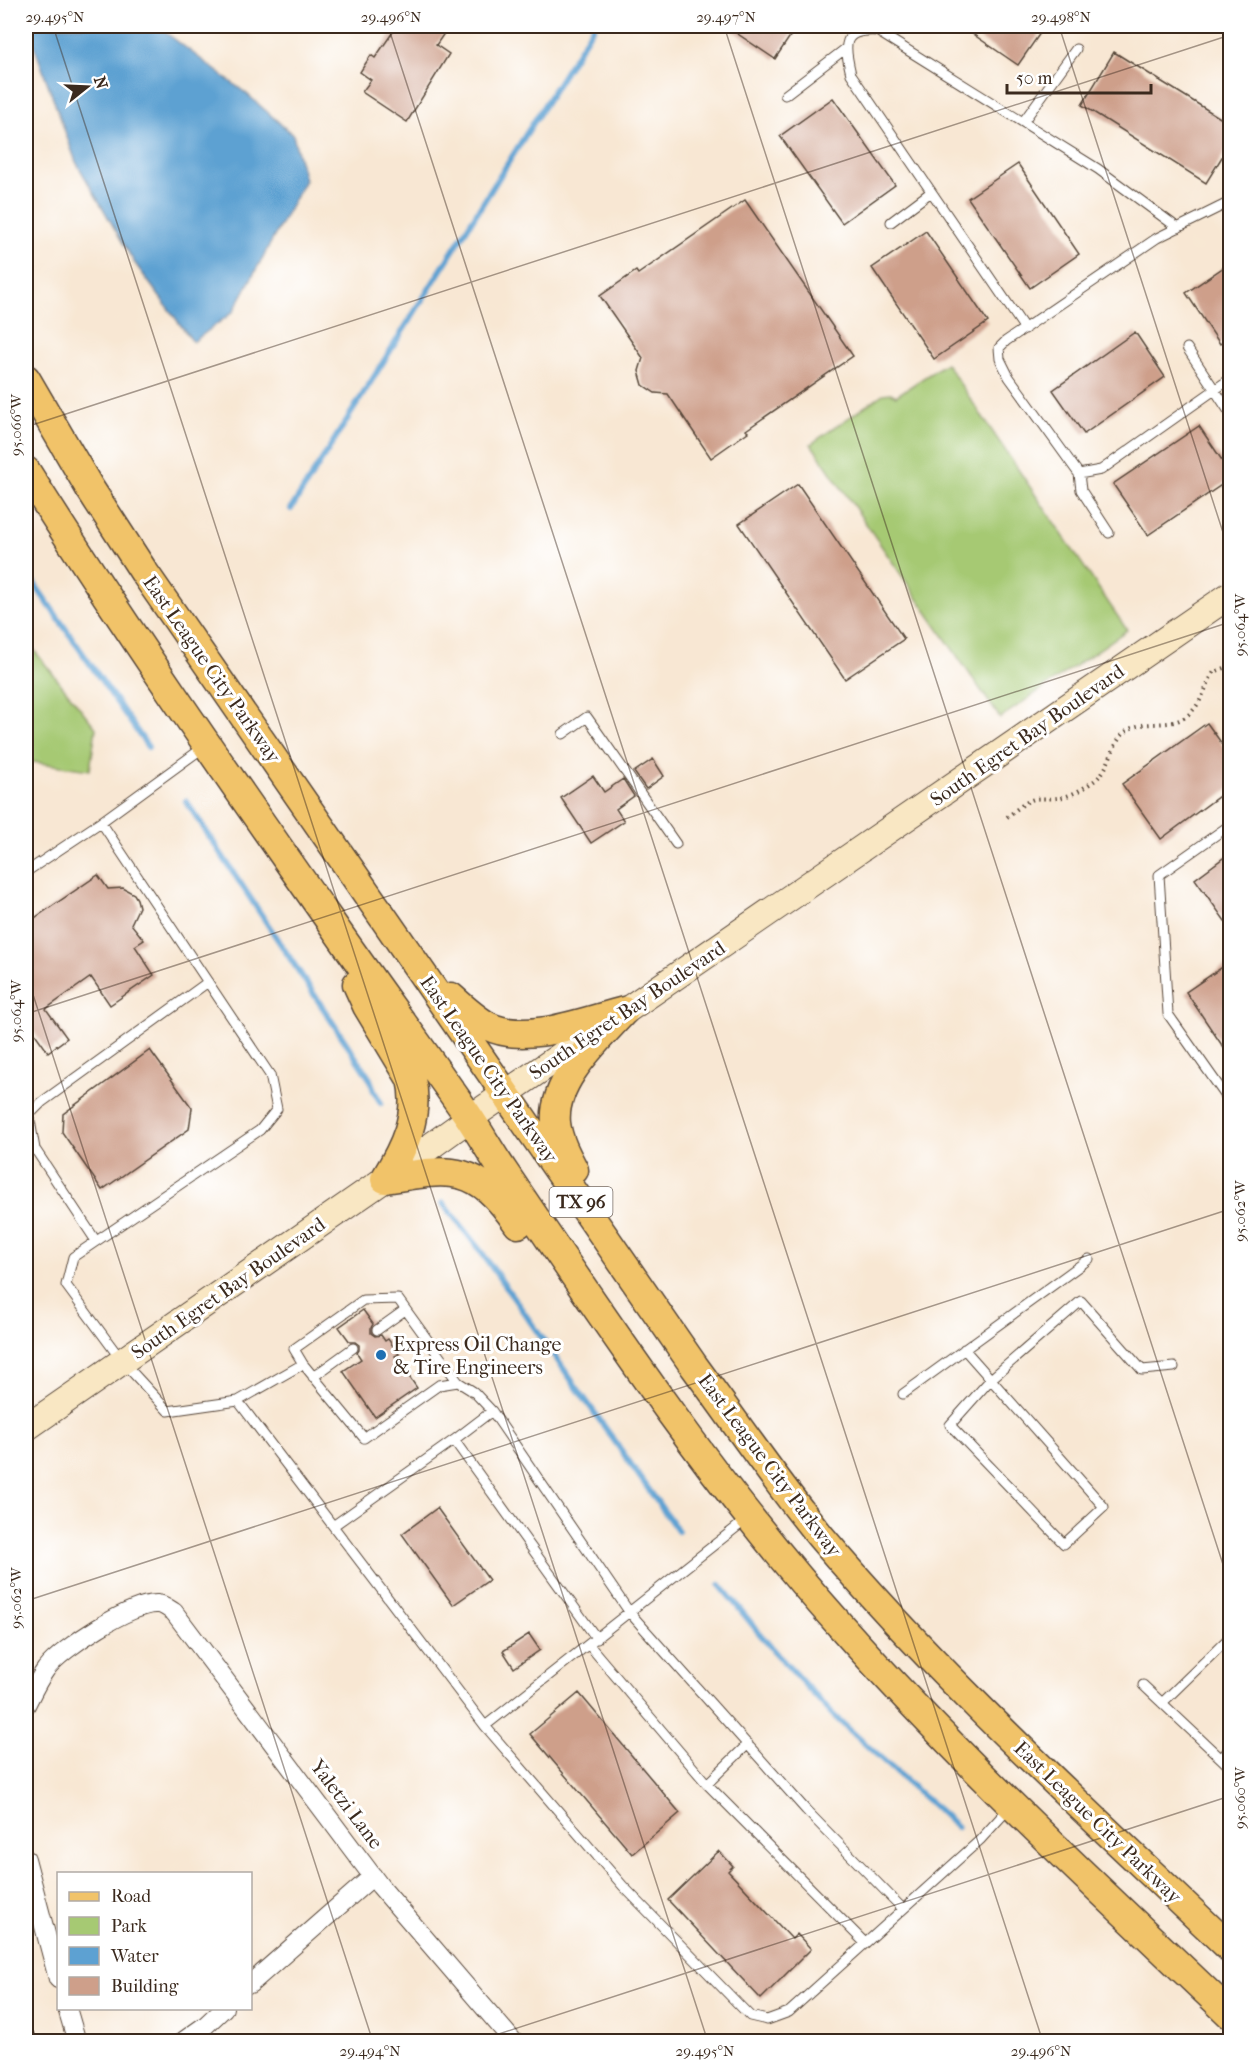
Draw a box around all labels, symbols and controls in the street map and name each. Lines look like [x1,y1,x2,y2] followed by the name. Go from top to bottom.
[26,8,85,26] text: 29.495°N
[361,8,422,26] text: 29.496°N
[696,8,756,26] text: 29.497°N
[1031,8,1092,26] text: 29.498°N
[57,57,117,117] north arrow
[1007,57,1151,95] scale bar
[1016,68,1053,89] text: 50 m
[90,74,112,92] text: N
[7,393,25,456] text: 95.066°W
[138,571,286,768] street label: East League City Parkway
[1231,592,1249,656] text: 95.064°W
[926,659,1130,811] street label: South Egret Bay Boulevard
[525,936,731,1085] street label: South Egret Bay Boulevard
[415,971,563,1168] street label: East League City Parkway
[7,978,25,1042] text: 95.064°W
[1231,1179,1249,1242] text: 95.062°W
[550,1187,612,1217] road number: TX 96
[127,1212,331,1364] street label: South Egret Bay Boulevard
[393,1333,562,1379] place label: Express Oil Change & Tire Engineers
[374,1348,388,1362] marker: Express Oil Change & Tire Engineers
[693,1369,847,1562] street label: East League City Parkway
[7,1566,25,1629] text: 95.062°W
[1009,1737,1187,1909] street label: East League City Parkway
[305,1754,388,1853] street label: Yaletzi Lane
[1231,1766,1249,1829] text: 95.060°W
[57,1872,252,2010] legend
[111,1886,151,1907] text: Road
[111,1916,148,1937] text: Park
[110,1946,159,1967] text: Water
[111,1976,179,1997] text: Building
[339,2042,401,2060] text: 29.494°N
[676,2042,735,2060] text: 29.495°N
[1011,2042,1072,2060] text: 29.496°N

